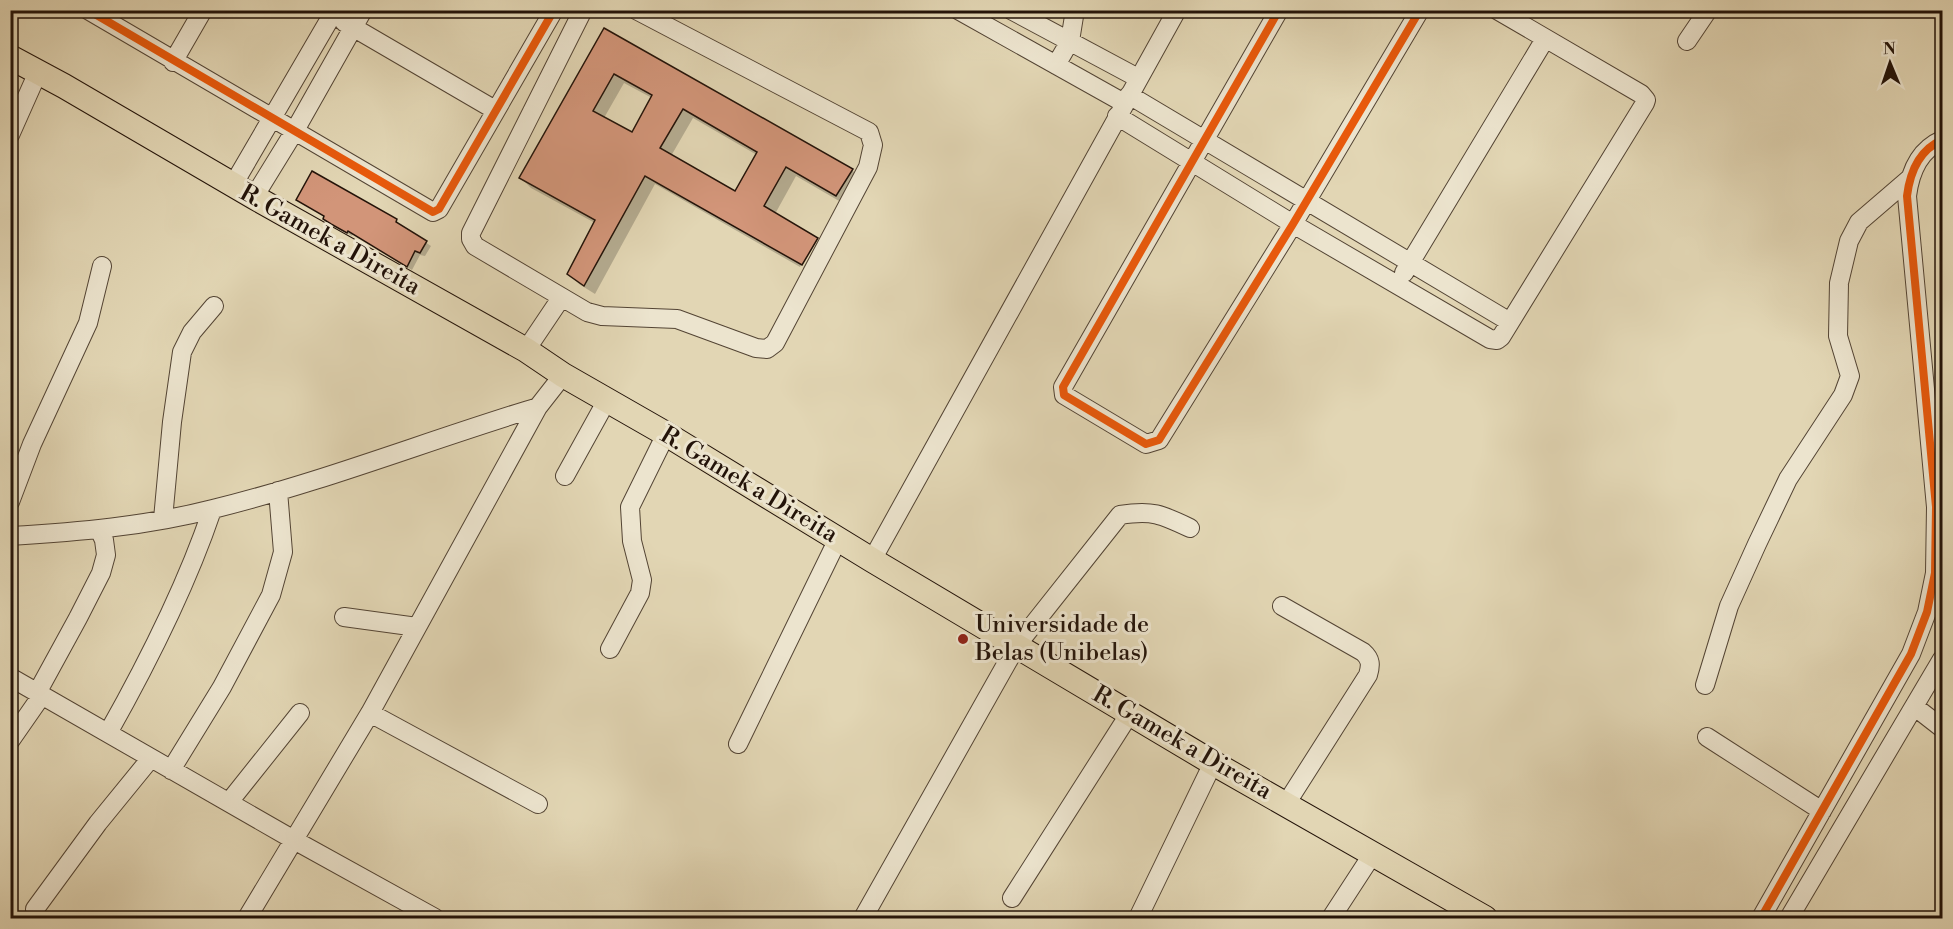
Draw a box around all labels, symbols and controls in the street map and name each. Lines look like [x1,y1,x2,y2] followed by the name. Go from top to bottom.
[1860,33,1920,93] north arrow
[1883,39,1897,59] text: N
[234,178,426,302] street label: R. Gamek a Direita
[655,420,844,550] street label: R. Gamek a Direita
[974,610,1149,668] place label: Universidade de Belas (Unibelas)
[956,632,970,646] marker: Universidade de Belas (Unibelas)
[1087,680,1278,807] street label: R. Gamek a Direita

